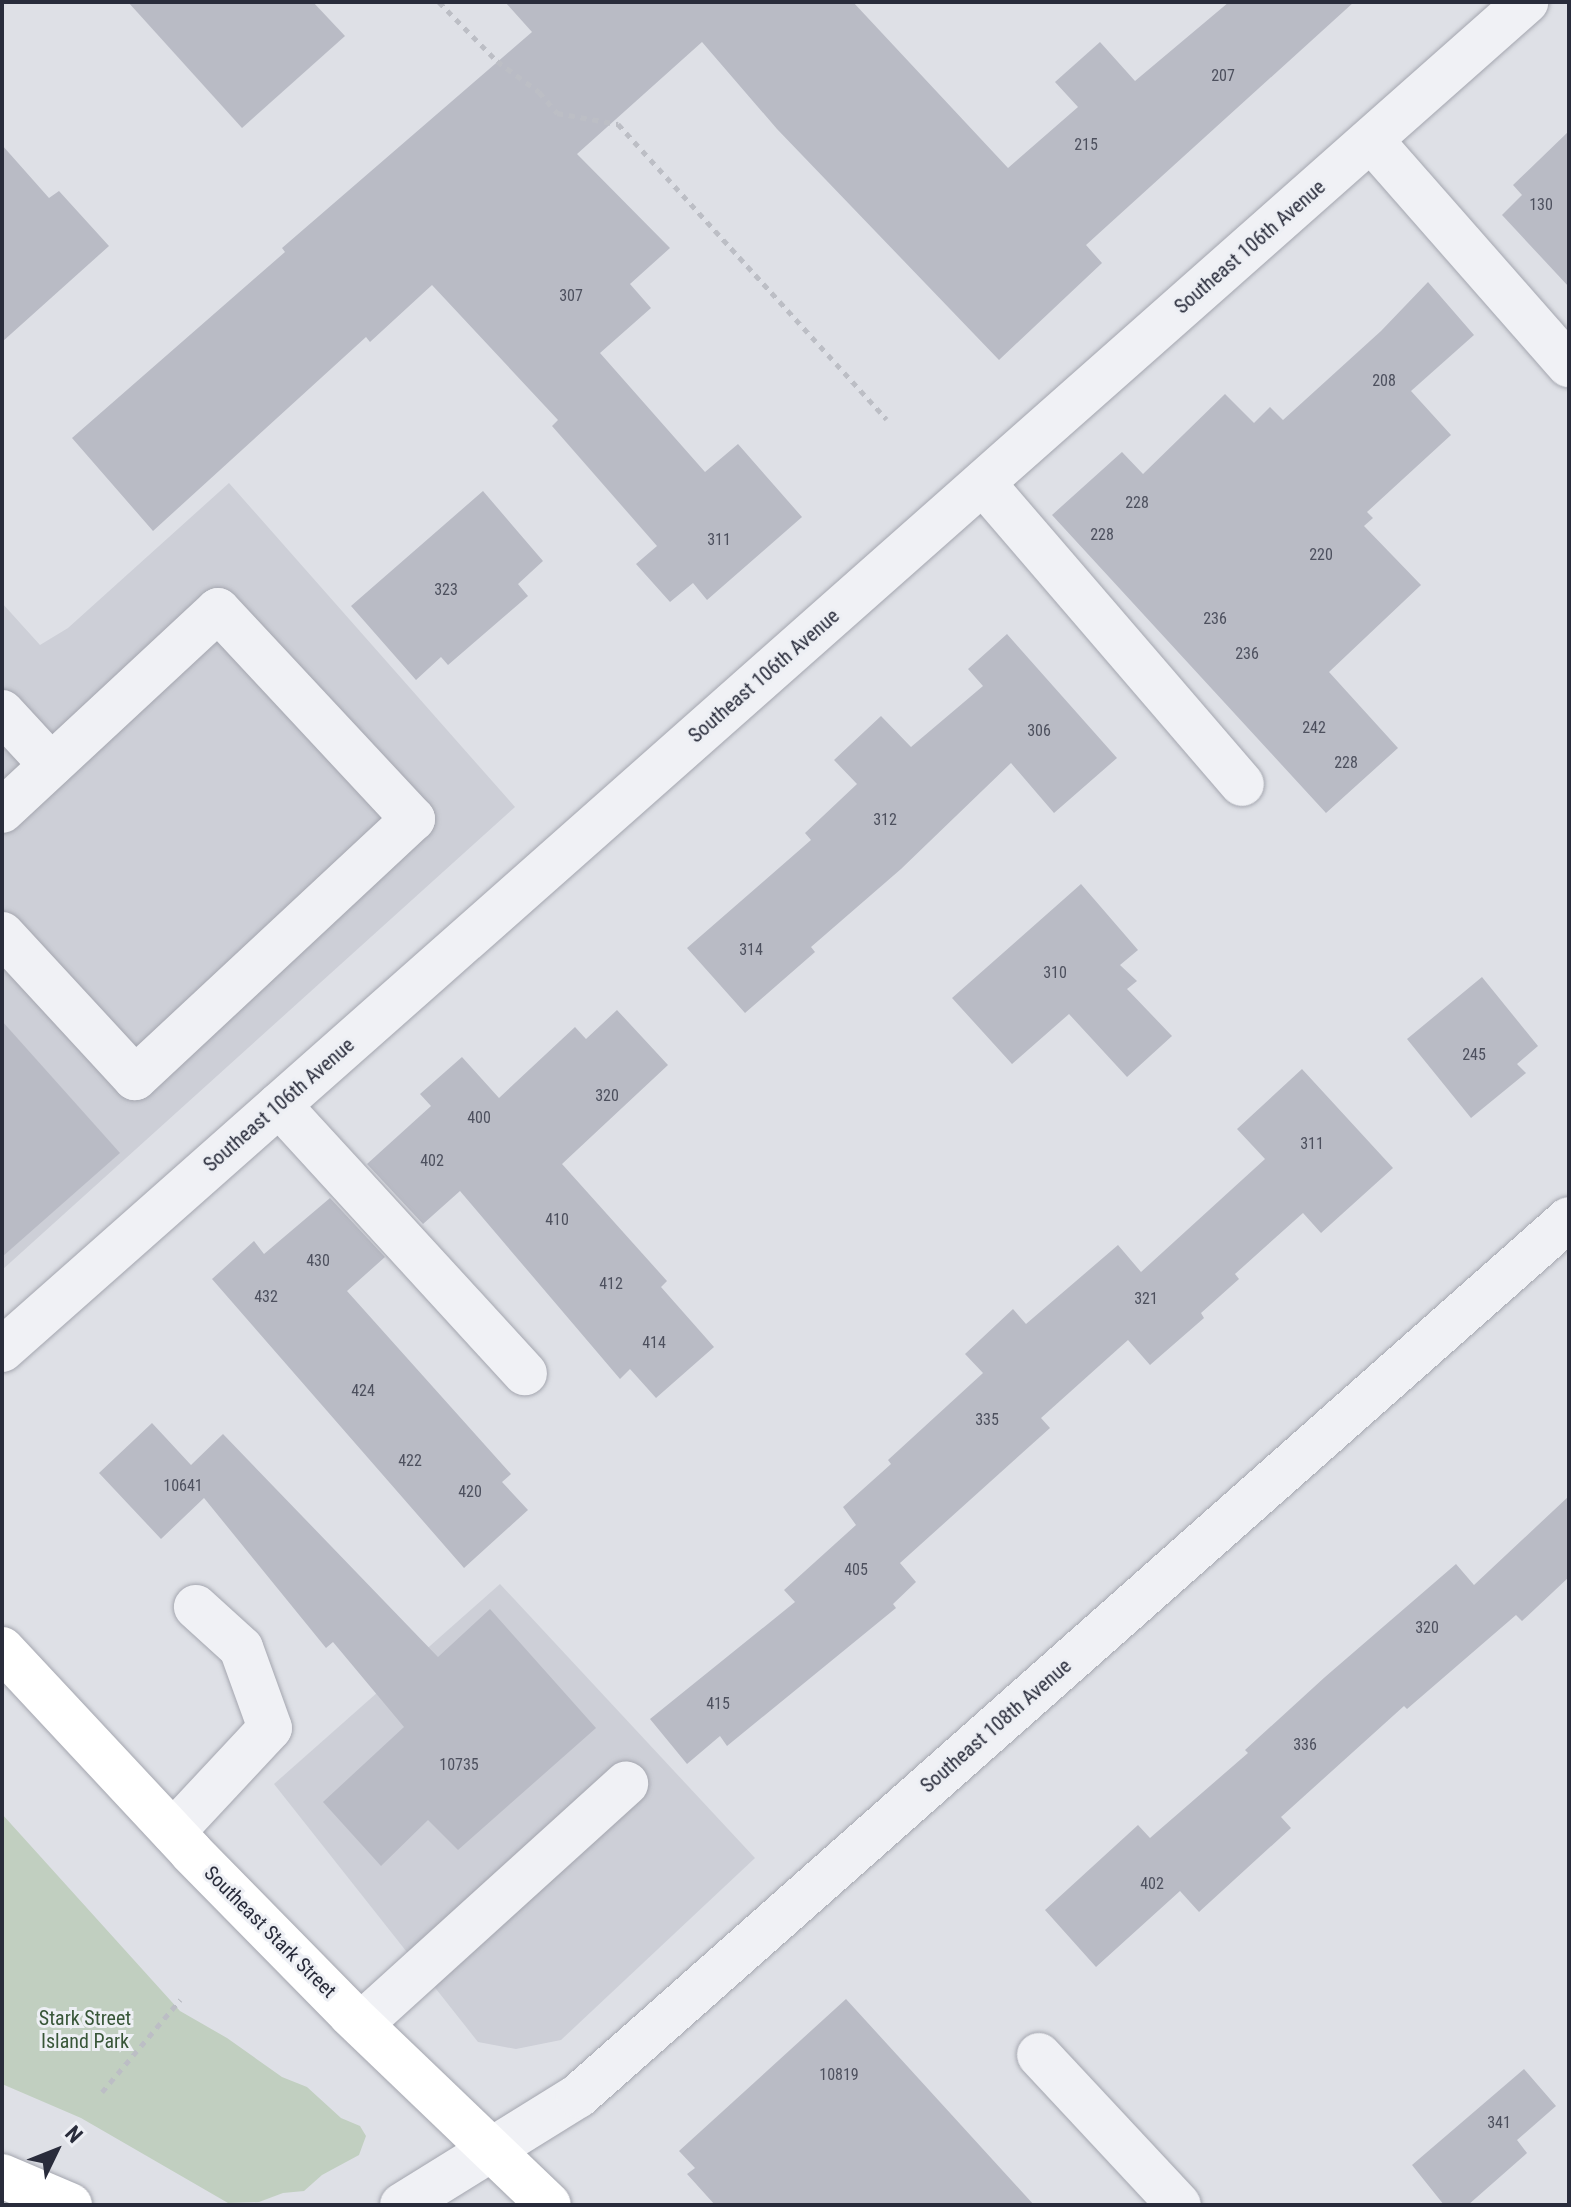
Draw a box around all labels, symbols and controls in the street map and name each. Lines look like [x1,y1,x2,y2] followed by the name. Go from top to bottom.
[1211,66,1235,86] house number: 207
[1074,135,1098,155] house number: 215
[1170,175,1330,319] street label: Southeast 106th Avenue
[1529,195,1553,215] house number: 130
[559,286,583,306] house number: 307
[1372,371,1396,391] house number: 208
[1125,493,1149,513] house number: 228
[1090,525,1114,545] house number: 228
[707,530,731,550] house number: 311
[1309,545,1333,565] house number: 220
[434,580,458,600] house number: 323
[684,604,844,748] street label: Southeast 106th Avenue
[1203,609,1227,629] house number: 236
[1235,644,1259,664] house number: 236
[1302,718,1326,738] house number: 242
[1027,721,1051,741] house number: 306
[1334,753,1358,773] house number: 228
[873,810,897,830] house number: 312
[739,940,763,960] house number: 314
[1043,963,1067,983] house number: 310
[199,1033,359,1177] street label: Southeast 106th Avenue
[1462,1045,1486,1065] house number: 245
[595,1086,619,1106] house number: 320
[467,1108,491,1128] house number: 400
[1300,1134,1324,1154] house number: 311
[420,1151,444,1171] house number: 402
[545,1210,569,1230] house number: 410
[306,1251,330,1271] house number: 430
[599,1274,623,1294] house number: 412
[254,1287,278,1307] house number: 432
[1134,1289,1158,1309] house number: 321
[642,1333,666,1353] house number: 414
[351,1381,375,1401] house number: 424
[975,1410,999,1430] house number: 335
[398,1451,422,1471] house number: 422
[163,1476,203,1496] house number: 10641
[458,1482,482,1502] house number: 420
[844,1560,868,1580] house number: 405
[1415,1618,1439,1638] house number: 320
[916,1654,1076,1798] street label: Southeast 108th Avenue
[706,1694,730,1714] house number: 415
[1293,1735,1317,1755] house number: 336
[439,1755,479,1775] house number: 10735
[199,1861,341,2003] street label: Southeast Stark Street
[1140,1874,1164,1894] house number: 402
[39,2006,131,2053] park label: Stark Street Island Park
[819,2065,859,2085] house number: 10819
[16,2111,96,2191] north arrow
[1487,2113,1511,2133] house number: 341
[60,2121,88,2148] text: N

